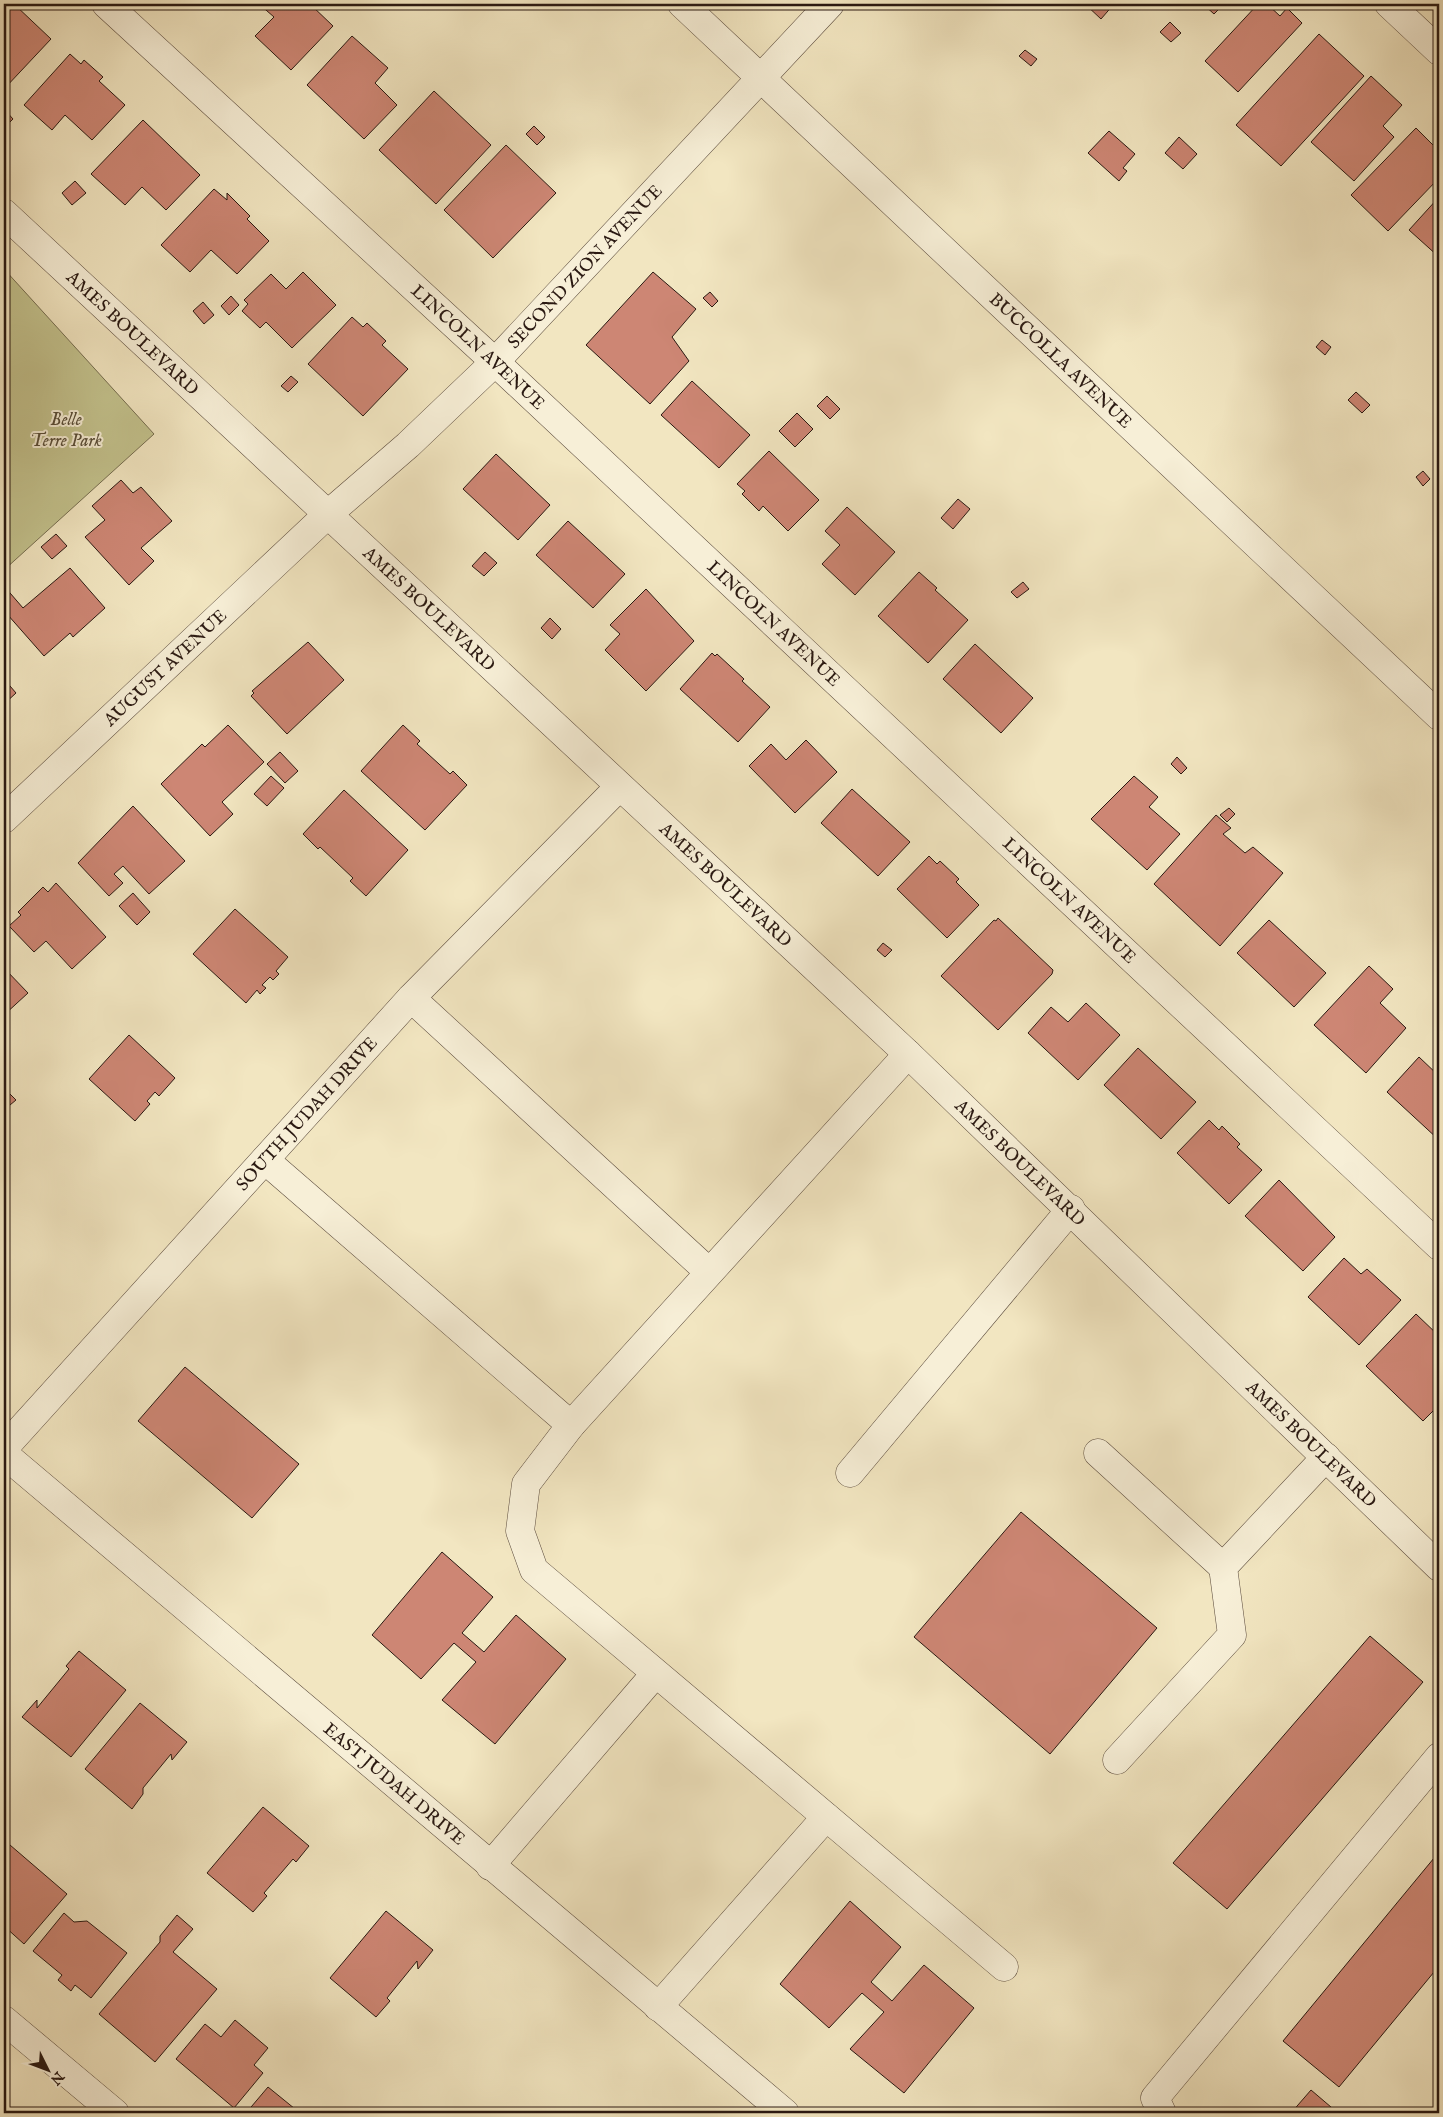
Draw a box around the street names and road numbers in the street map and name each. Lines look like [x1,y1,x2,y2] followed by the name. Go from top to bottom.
[503,180,668,354] street label: SECOND ZION AVENUE
[60,266,203,401] street label: AMES BOULEVARD
[405,280,549,416] street label: LINCOLN AVENUE
[983,289,1136,434] street label: BUCCOLLA AVENUE
[356,542,500,677] street label: AMES BOULEVARD
[701,556,845,693] street label: LINCOLN AVENUE
[99,605,232,733] street label: AUGUST AVENUE
[653,818,796,953] street label: AMES BOULEVARD
[997,833,1140,969] street label: LINCOLN AVENUE
[232,1033,383,1196] street label: SOUTH JUDAH DRIVE
[948,1095,1090,1232] street label: AMES BOULEVARD
[1240,1376,1381,1513] street label: AMES BOULEVARD
[318,1718,469,1851] street label: EAST JUDAH DRIVE

